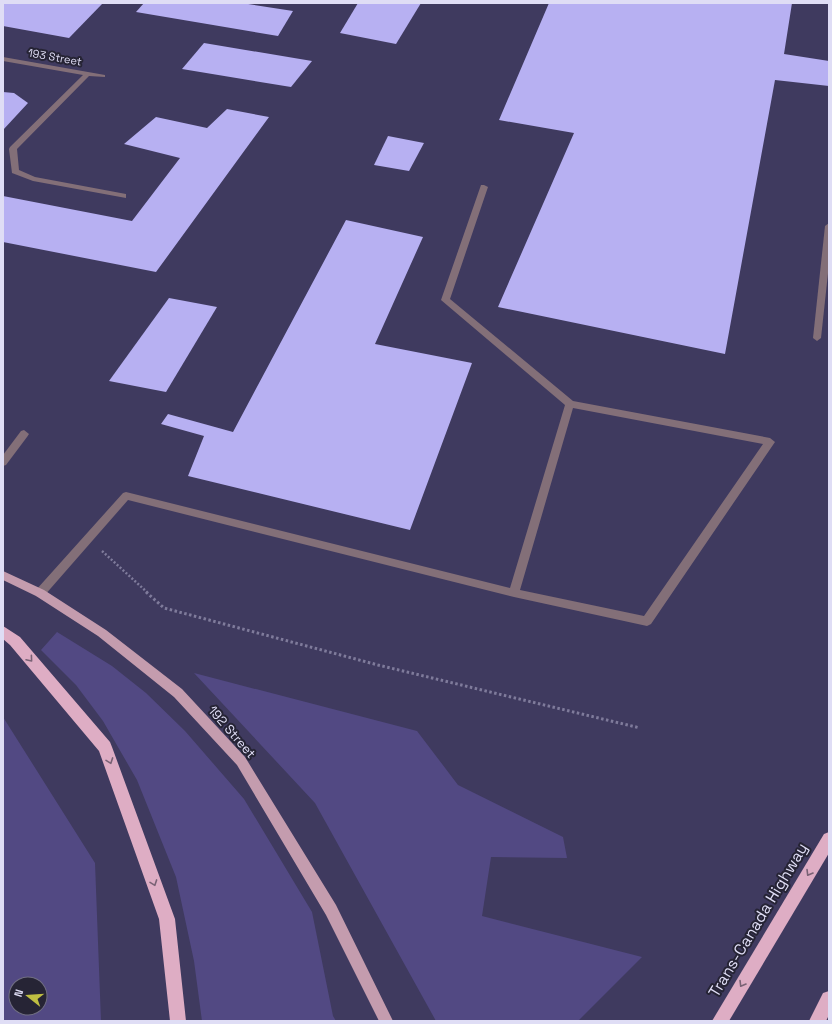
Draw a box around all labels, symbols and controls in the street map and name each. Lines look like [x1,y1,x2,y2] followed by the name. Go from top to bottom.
[27,45,83,69] street label: 193 Street
[26,655,33,662] one-way arrow
[204,702,260,762] street label: 192 Street
[105,758,113,765] one-way arrow
[704,839,812,1001] street label: Trans-Canada Highway
[806,869,814,876] one-way arrow
[149,880,158,887] one-way arrow
[8,976,48,1016] north arrow
[740,980,747,987] one-way arrow
[11,988,26,999] text: N

